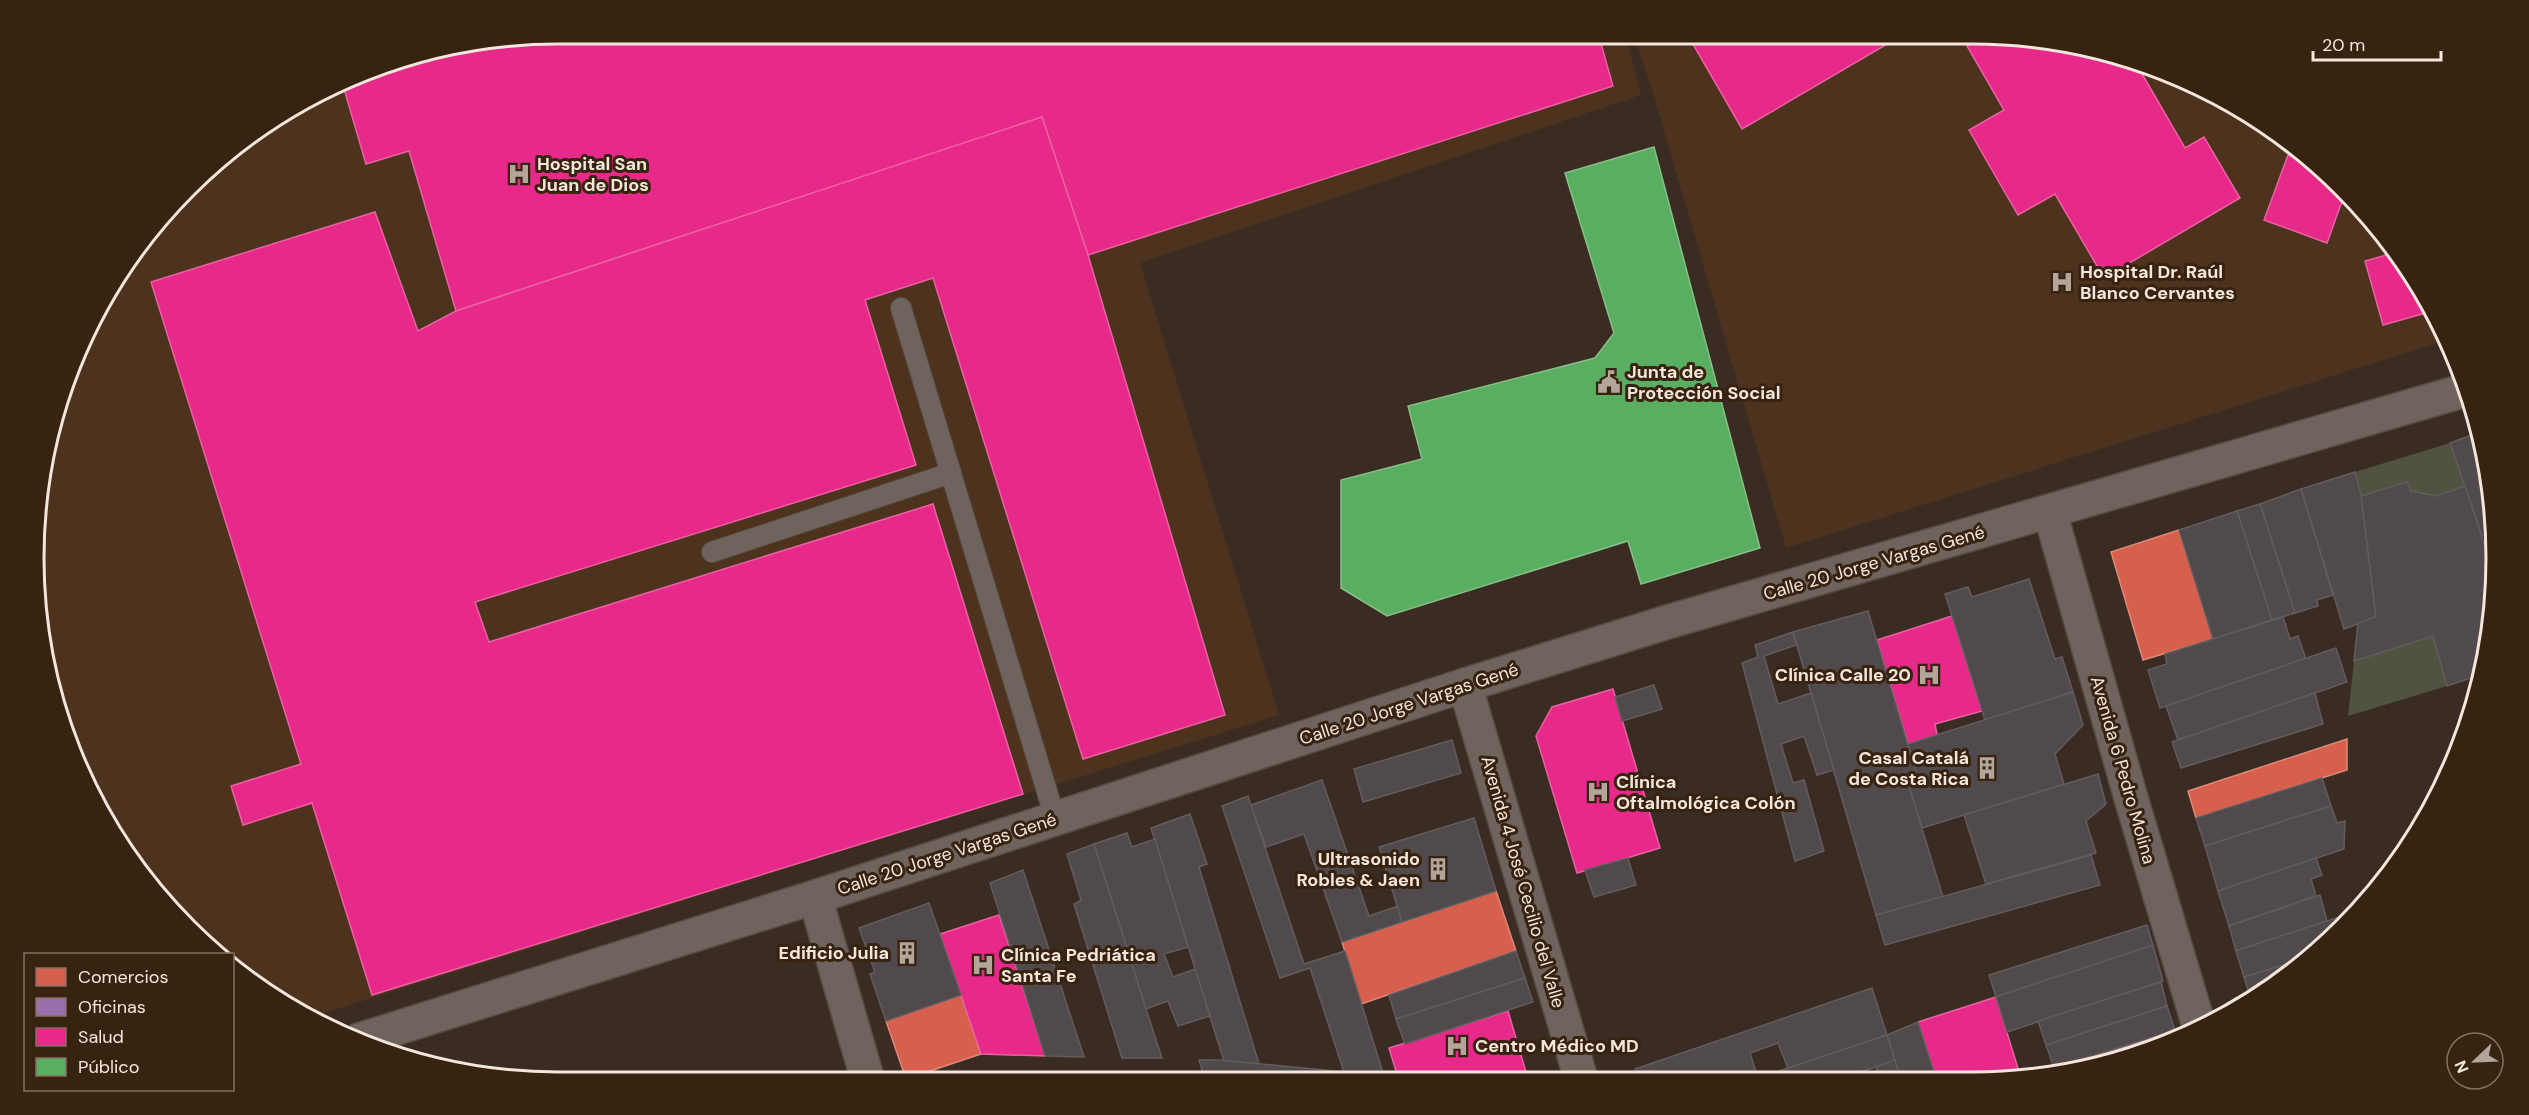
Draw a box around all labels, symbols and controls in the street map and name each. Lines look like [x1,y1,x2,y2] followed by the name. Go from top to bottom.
[2313,24,2440,62] scale bar
[2322,33,2365,57] text: 20 m
[537,152,649,197] place label: Hospital San Juan de Dios
[506,161,532,187] hospital icon: Hospital San Juan de Dios
[2080,260,2235,305] place label: Hospital Dr. Raúl Blanco Cervantes
[2049,269,2075,295] hospital icon: Hospital Dr. Raúl Blanco Cervantes
[1627,360,1780,405] place label: Junta de Protección Social
[1596,369,1622,395] public building icon: Junta de Protección Social
[1761,520,1987,606] street label: Calle 20 Jorge Vargas Gené
[1296,657,1522,751] street label: Calle 20 Jorge Vargas Gené
[1916,662,1942,688] hospital icon: Clínica Calle 20
[1775,663,1911,687] place label: Clínica Calle 20
[2085,673,2161,867] street label: Avenida 6 Pedro Molina
[1848,746,1969,791] place label: Casal Catalá de Costa Rica
[1475,753,1571,1011] street label: Avenida 4 José Cecilio del Valle
[1974,755,2000,781] building icon: Casal Catalá de Costa Rica
[1616,770,1796,815] place label: Clínica Oftalmológica Colón
[1585,779,1611,805] hospital icon: Clínica Oftalmológica Colón
[834,807,1060,901] street label: Calle 20 Jorge Vargas Gené
[1296,847,1420,892] place label: Ultrasonido Robles & Jaen
[1425,856,1451,882] building icon: Ultrasonido Robles & Jaen
[894,940,920,966] building icon: Edificio Julia
[779,941,889,965] place label: Edificio Julia
[1001,943,1156,988] place label: Clínica Pedriática Santa Fe
[970,952,996,978] hospital icon: Clínica Pedriática Santa Fe
[24,953,234,1091] legend
[78,965,169,989] text: Comercios
[78,995,146,1019] text: Oficinas
[78,1025,124,1049] text: Salud
[2445,1031,2505,1091] north arrow
[1444,1033,1470,1059] hospital icon: Centro Médico MD
[1475,1034,1639,1058] place label: Centro Médico MD
[78,1055,139,1079] text: Público
[2450,1057,2474,1076] text: N

